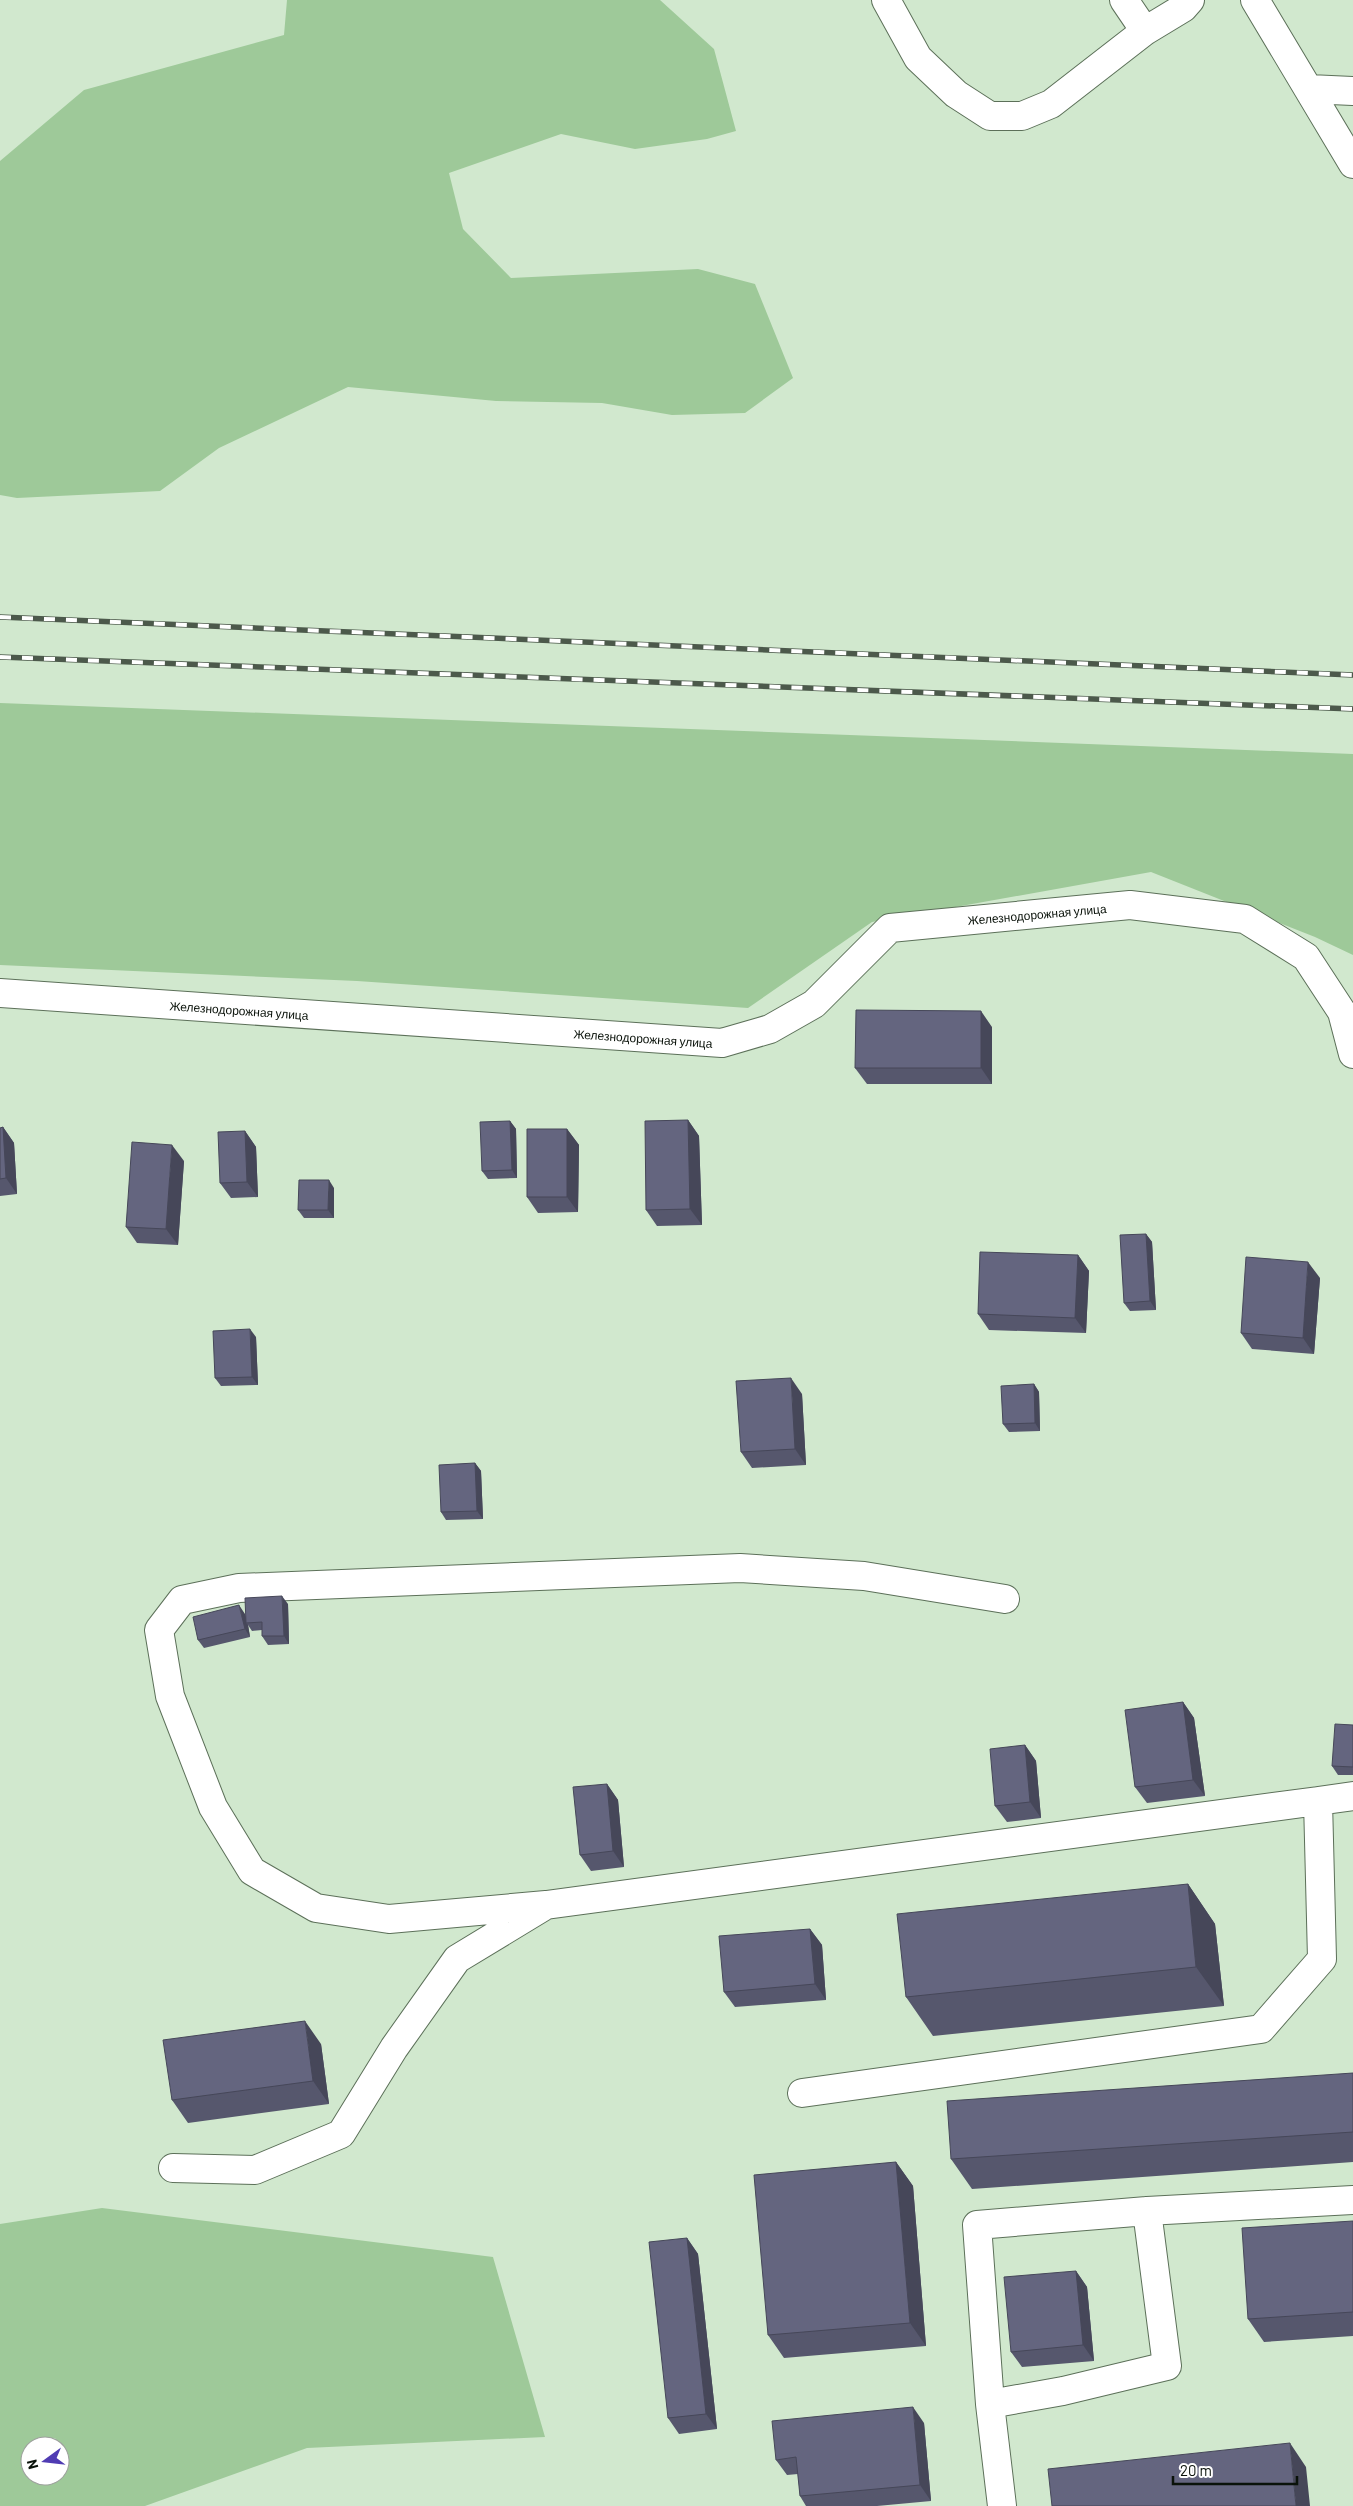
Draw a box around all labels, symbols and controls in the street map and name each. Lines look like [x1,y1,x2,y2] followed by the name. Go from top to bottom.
[967,901,1107,928] street label: Железнодорожная улица
[169,998,309,1023] street label: Железнодорожная улица
[573,1026,713,1051] street label: Железнодорожная улица
[20,2436,70,2486] north arrow
[1173,2454,1297,2486] scale bar
[23,2458,41,2471] text: N
[1180,2461,1212,2479] text: 20 m

